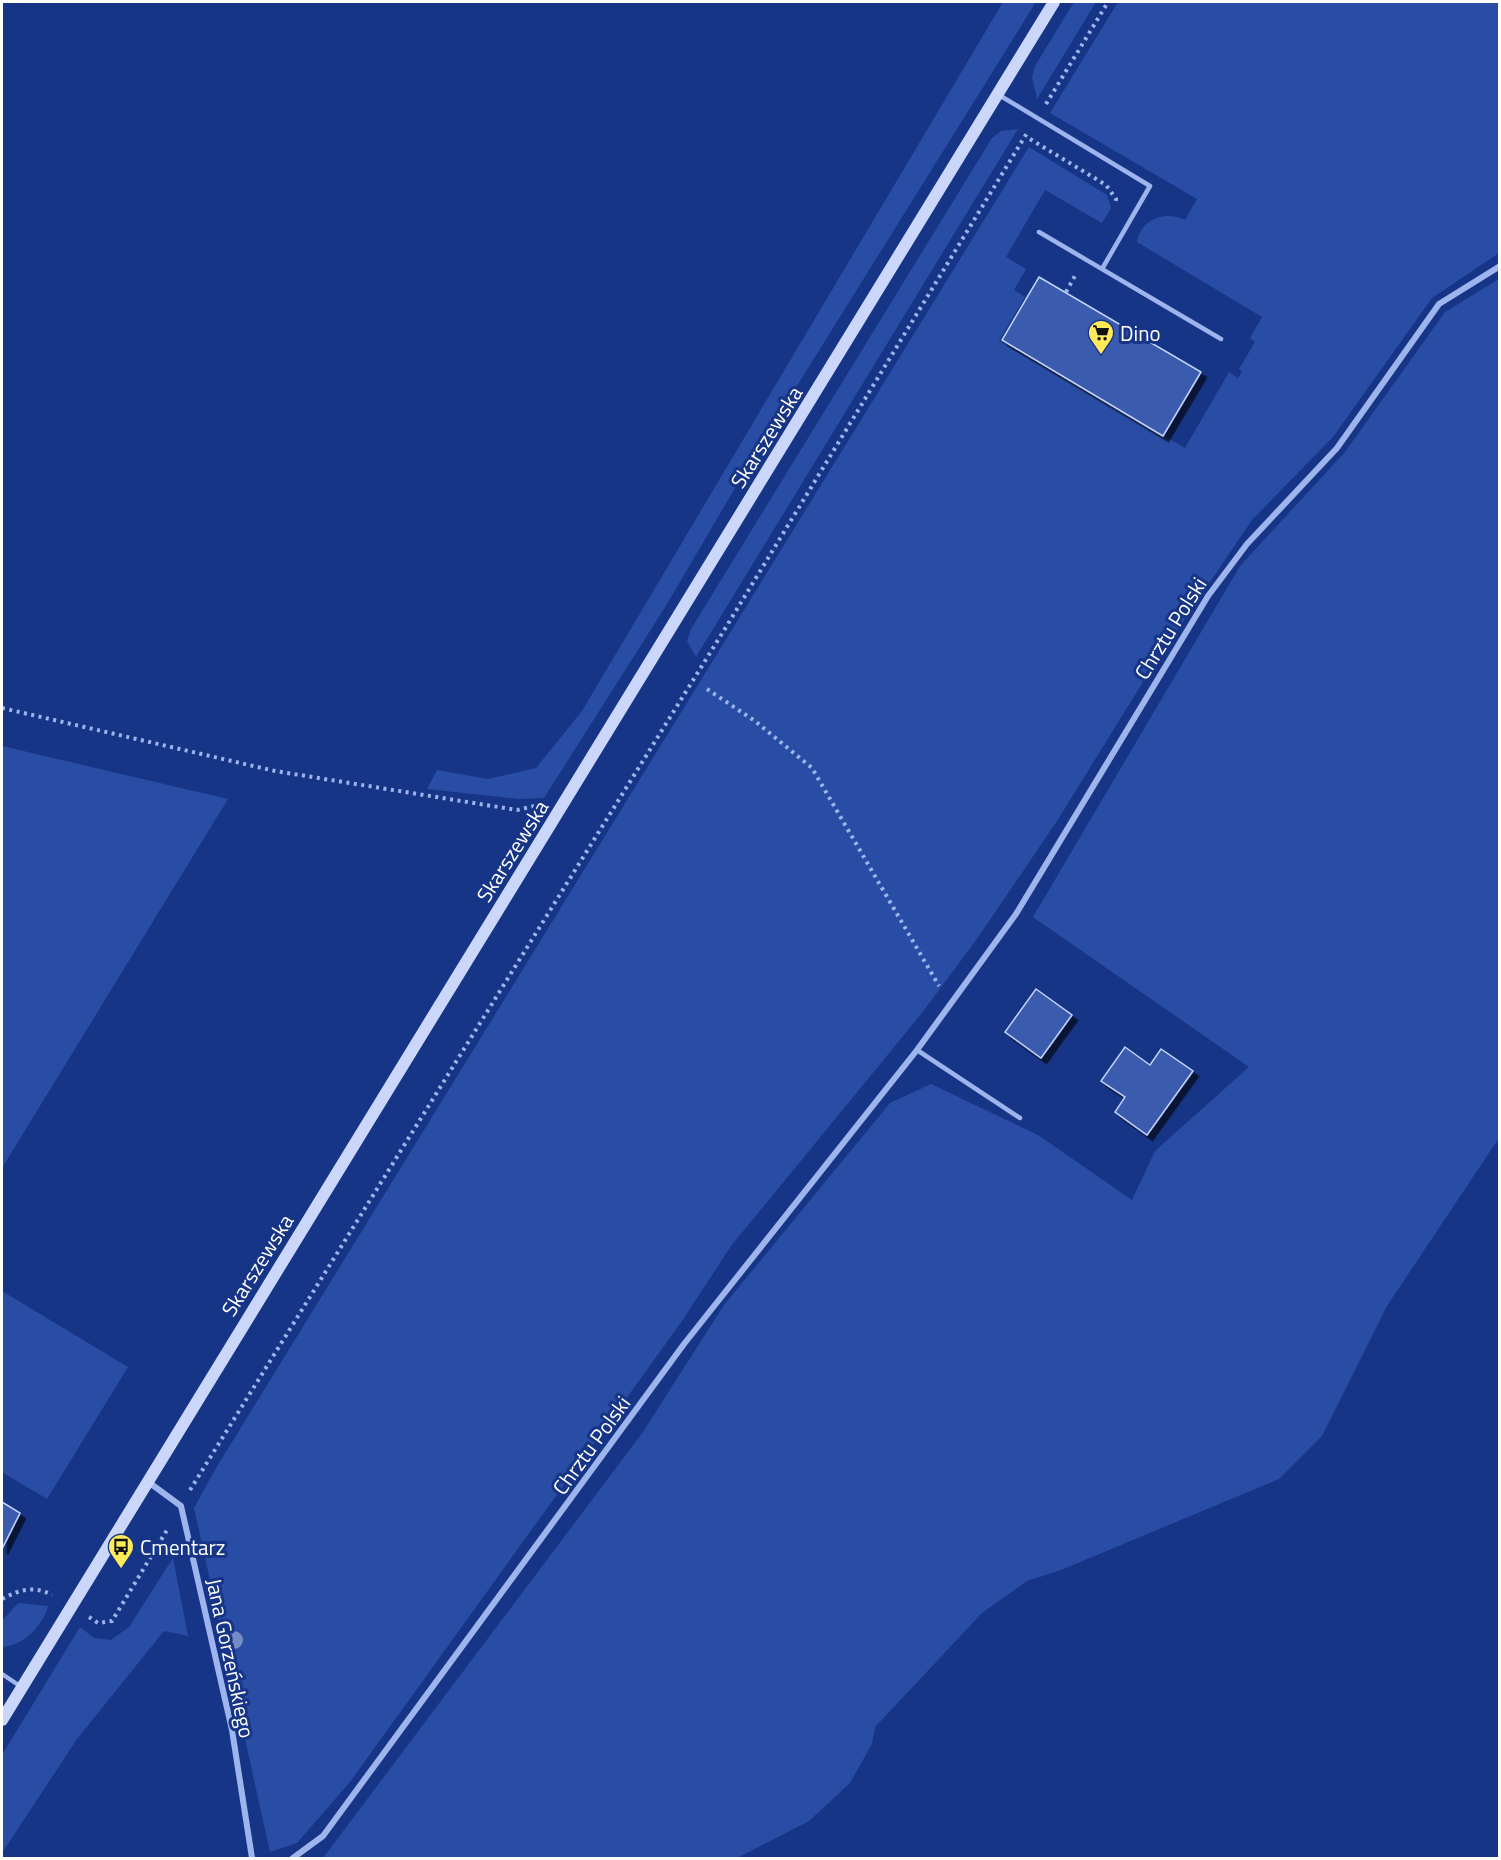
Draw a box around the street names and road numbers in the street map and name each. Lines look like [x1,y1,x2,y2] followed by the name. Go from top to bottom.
[722,379,810,494] street label: Skarszewska
[1126,571,1214,685] street label: Chrztu Polski
[468,793,556,908] street label: Skarszewska
[213,1207,301,1322] street label: Skarszewska
[544,1389,638,1501] street label: Chrztu Polski
[198,1575,264,1741] street label: Jana Gorzeńskiego

